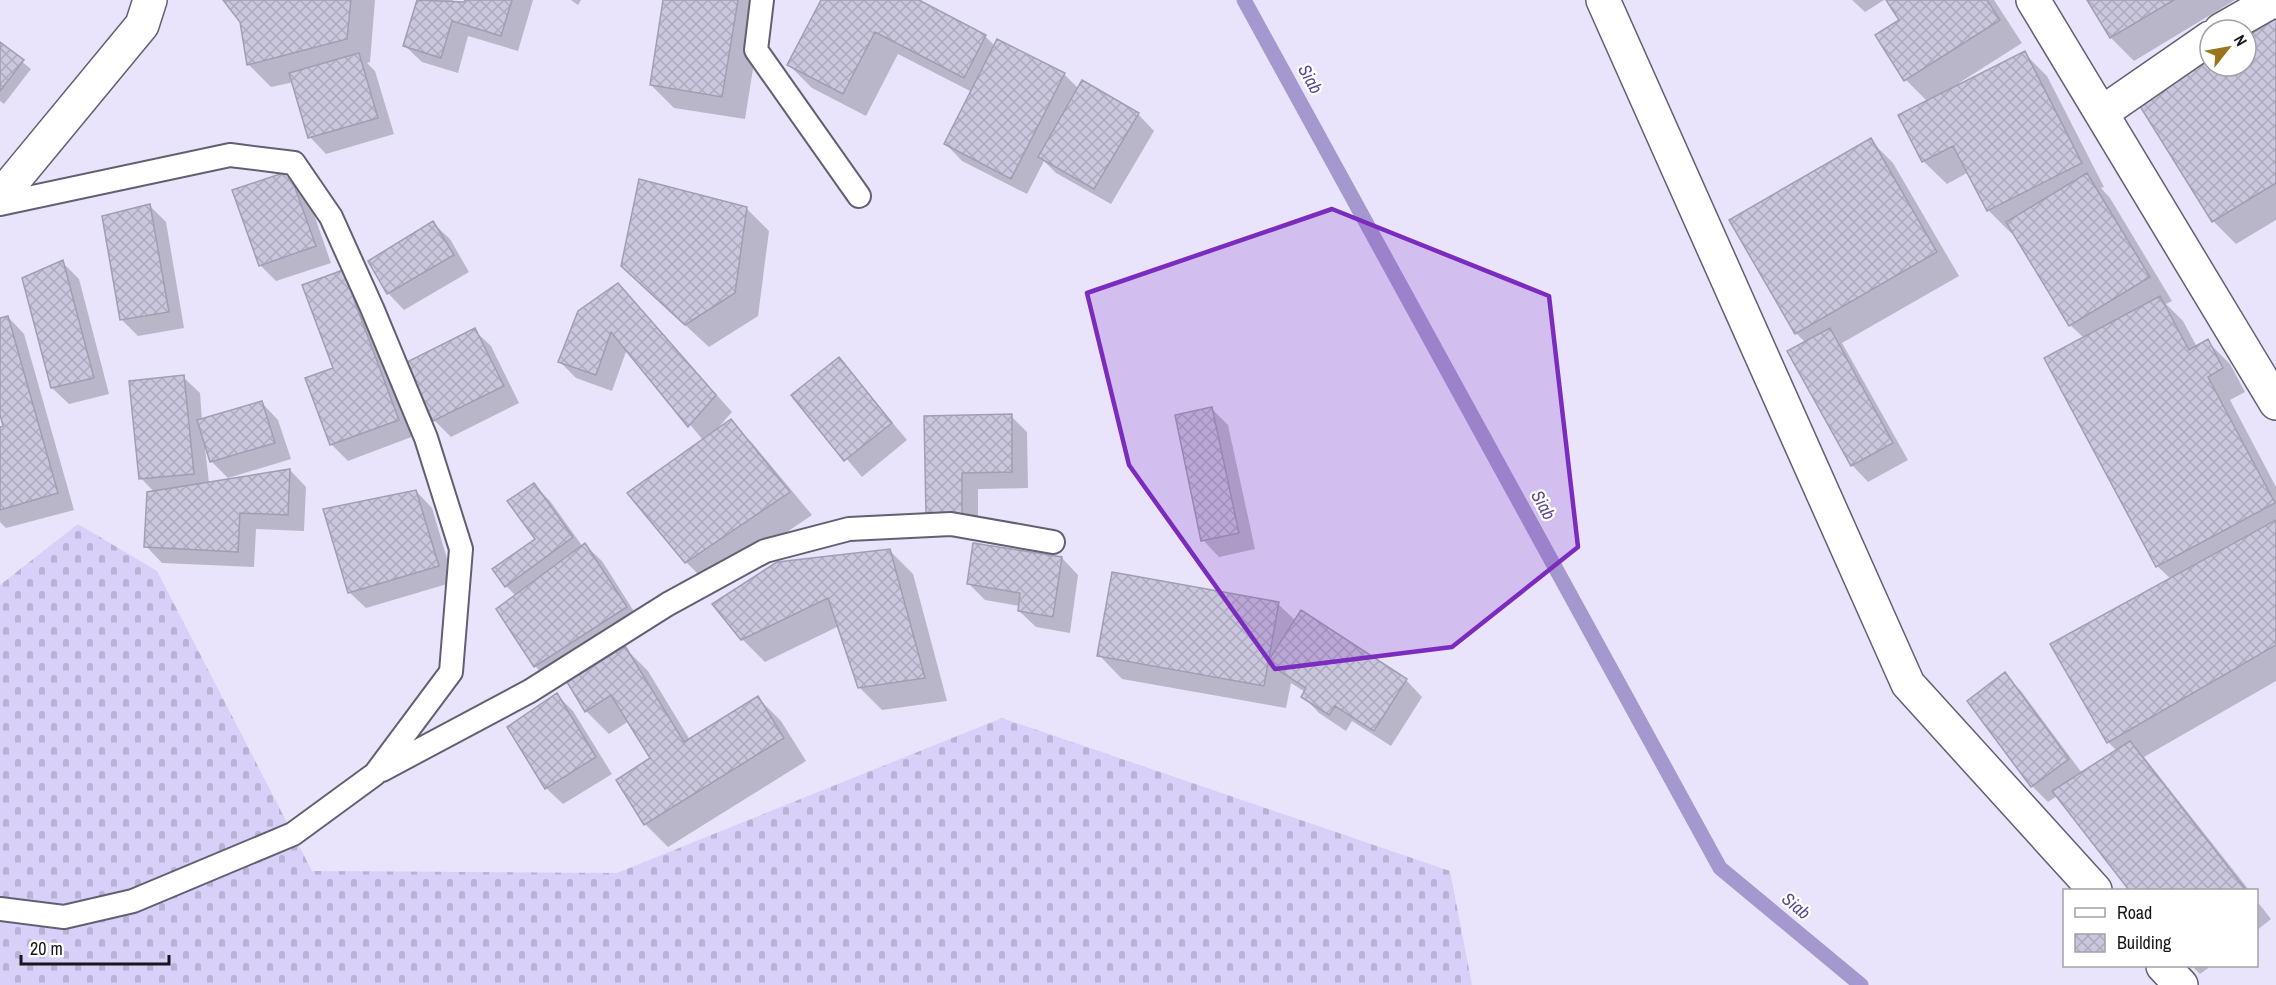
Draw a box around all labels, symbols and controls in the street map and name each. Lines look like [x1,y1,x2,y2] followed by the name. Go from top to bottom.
[2198,18,2258,78] north arrow
[2229,31,2253,50] text: N
[1292,59,1329,98] water label: Siab
[1525,485,1562,524] water label: Siab
[1777,886,1816,925] water label: Siab
[2063,889,2258,967] legend
[2117,900,2152,925] text: Road
[21,928,170,966] scale bar
[2117,930,2172,955] text: Building
[30,936,63,961] text: 20 m

